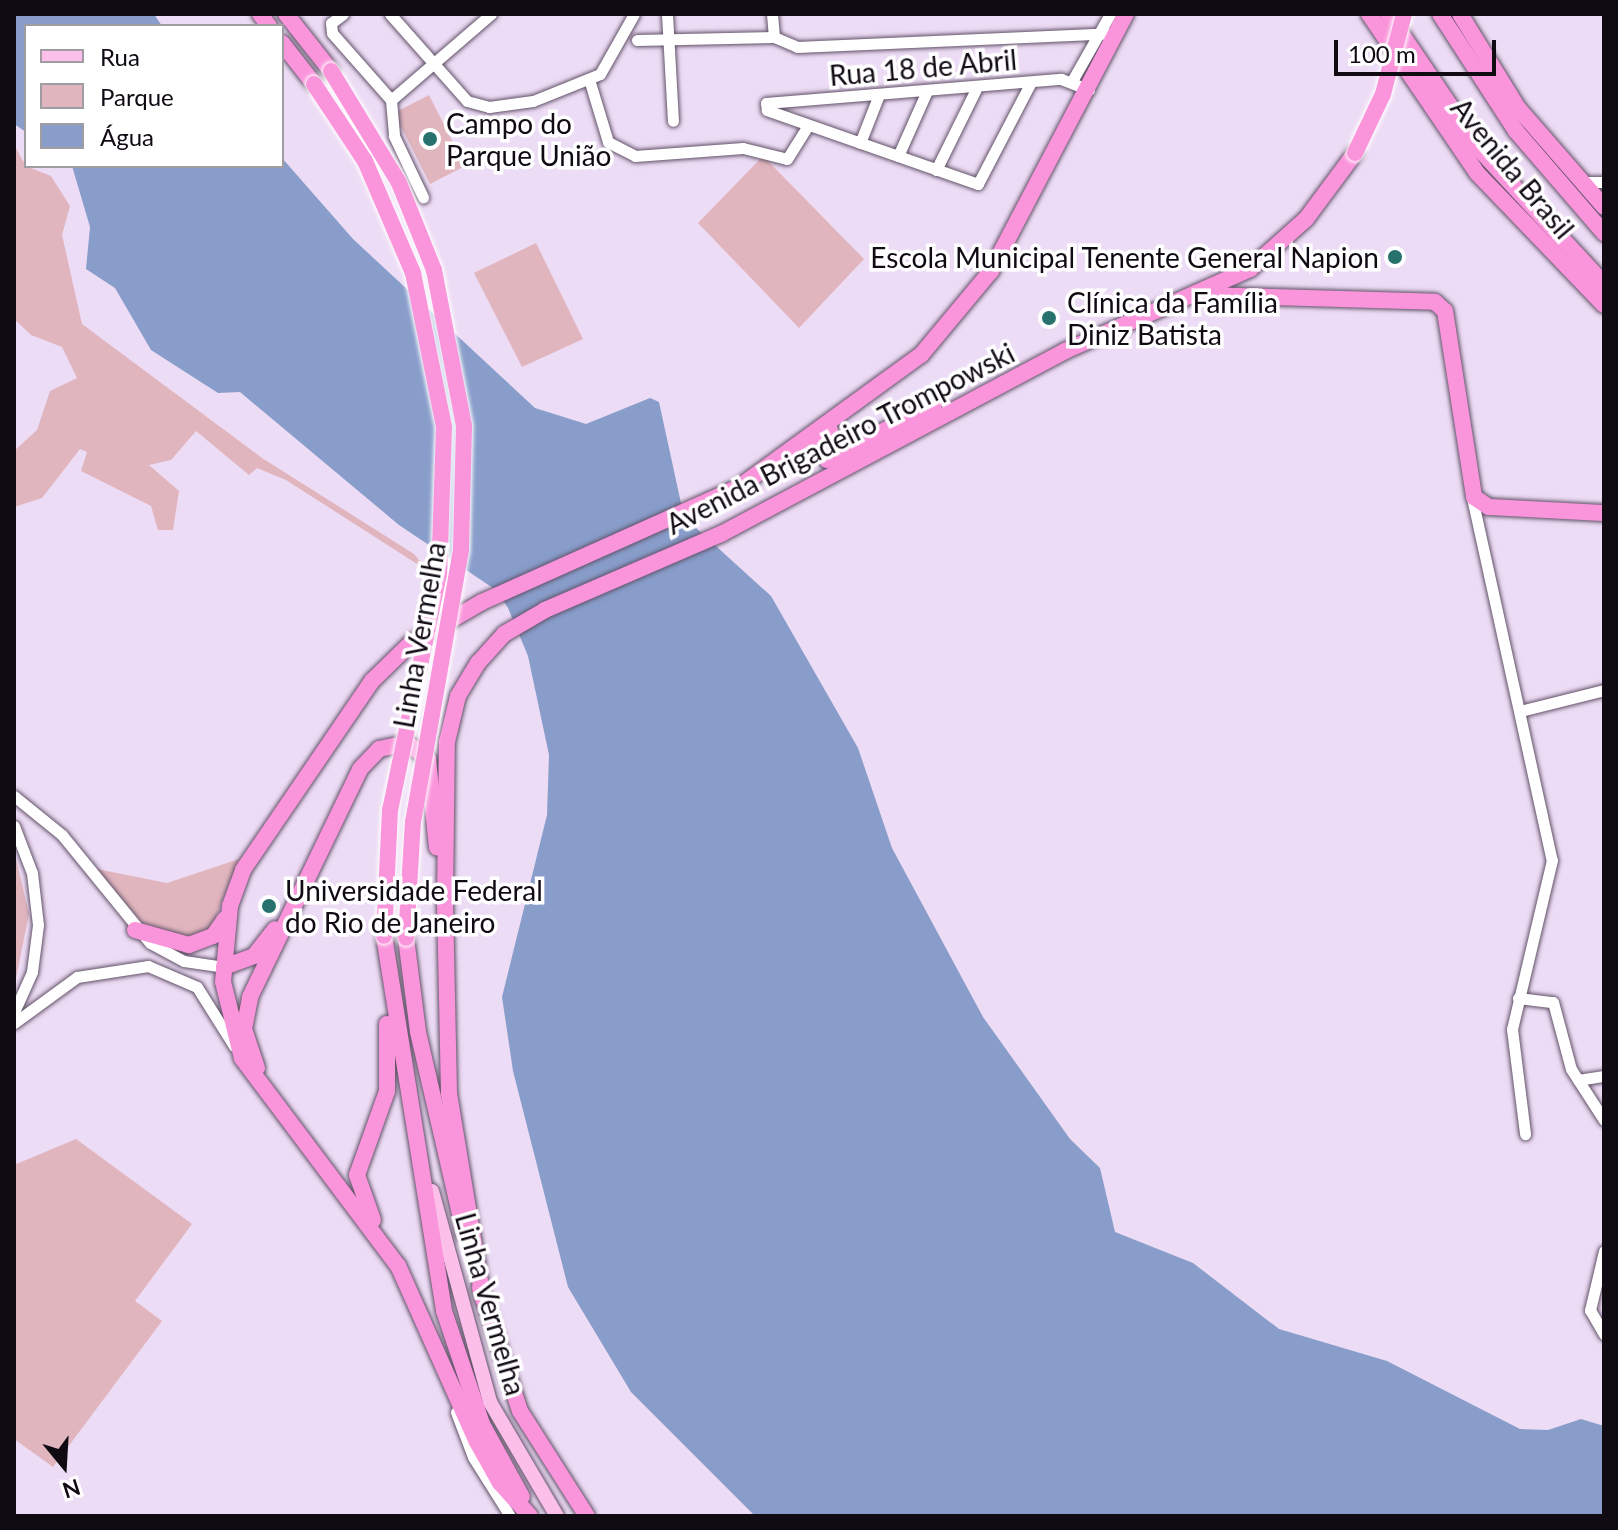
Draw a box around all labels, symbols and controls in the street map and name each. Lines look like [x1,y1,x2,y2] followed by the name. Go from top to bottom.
[24,24,284,168] legend
[1338,24,1500,74] scale bar
[1348,39,1416,68] text: 100 m
[100,42,140,71] text: Rua
[827,42,1019,92] street label: Rua 18 de Abril
[100,82,174,111] text: Parque
[1445,91,1581,245] street label: Avenida Brasil
[446,106,611,172] place label: Campo do Parque União
[100,122,154,151] text: Água
[421,130,439,148] marker: Campo do Parque União
[869,240,1379,274] place label: Escola Municipal Tenente General Napion
[1386,248,1404,266] marker: Escola Municipal Tenente General Napion
[1067,285,1278,351] place label: Clínica da Família Diniz Batista
[1038,307,1060,329] marker: Clínica da Família Diniz Batista
[660,335,1020,541] street label: Avenida Brigadeiro Trompowski
[386,539,452,731] street label: Linha Vermelha
[285,873,543,939] place label: Universidade Federal do Rio de Janeiro
[260,897,278,915] marker: Universidade Federal do Rio de Janeiro
[449,1208,533,1400] street label: Linha Vermelha
[24,1426,104,1506] north arrow
[59,1474,84,1505] text: N

